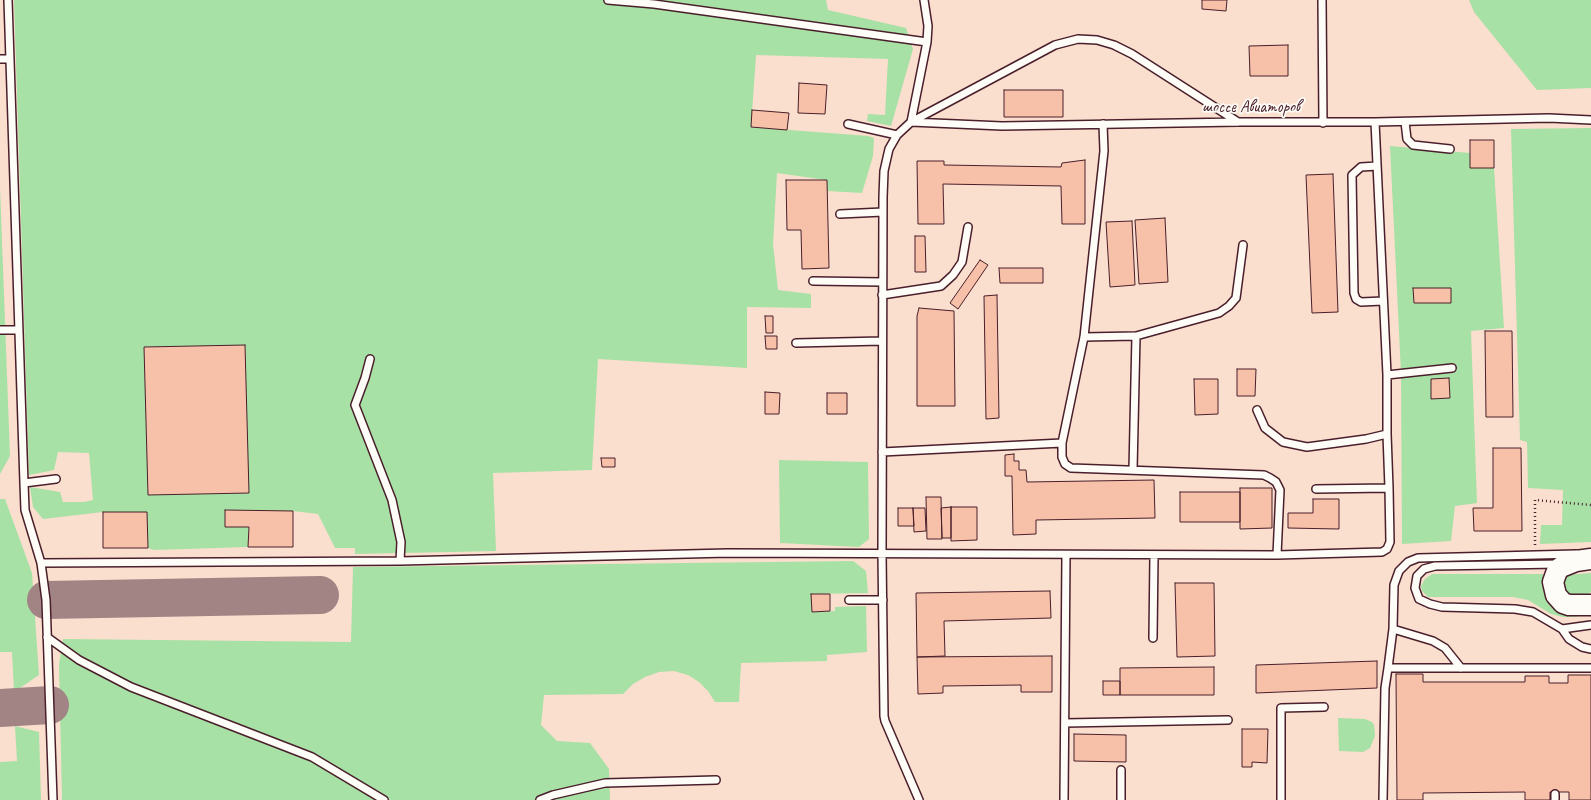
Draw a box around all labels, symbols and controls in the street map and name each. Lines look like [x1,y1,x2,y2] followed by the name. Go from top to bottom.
[1202,98,1300,118] street label: шоссе Авиаторов

